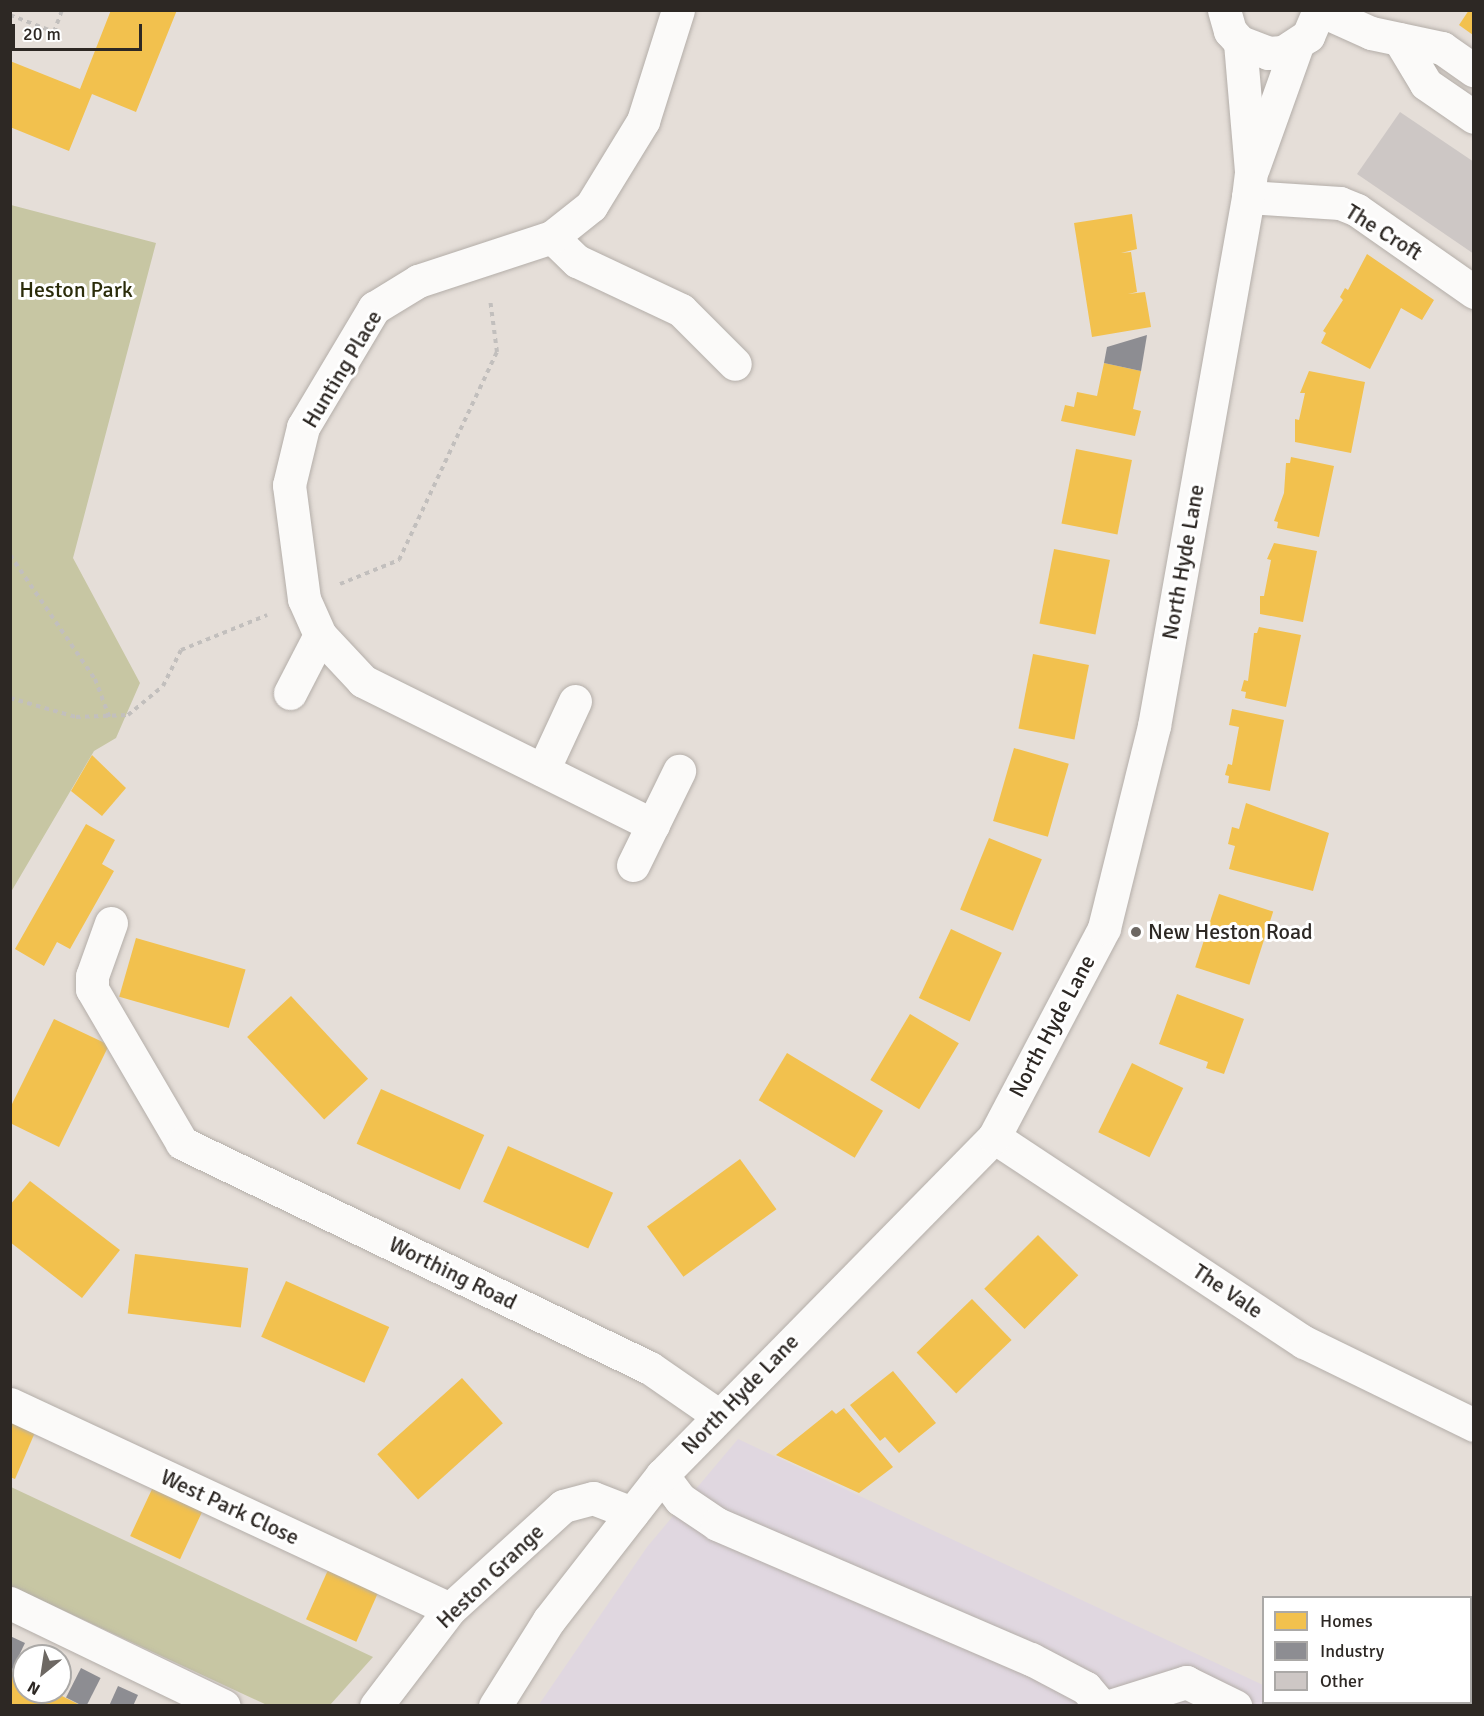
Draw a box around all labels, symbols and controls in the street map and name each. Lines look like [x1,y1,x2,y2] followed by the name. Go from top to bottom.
[15,12,146,50] scale bar
[23,23,61,45] text: 20 m
[1341,198,1427,266] street label: The Croft
[19,277,133,303] park label: Heston Park
[297,305,387,433] street label: Hunting Place
[1156,482,1210,642] street label: North Hyde Lane
[1148,919,1313,945] place label: New Heston Road
[1129,925,1143,939] marker: New Heston Road
[1003,950,1101,1102] street label: North Hyde Lane
[385,1231,521,1315] street label: Worthing Road
[1188,1258,1268,1324] street label: The Vale
[676,1328,804,1460] street label: North Hyde Lane
[157,1463,303,1551] street label: West Park Close
[431,1518,549,1634] street label: Heston Grange
[1262,1596,1472,1704] legend
[1320,1610,1373,1632] text: Homes
[1320,1640,1384,1662] text: Industry
[12,1644,72,1704] north arrow
[1320,1670,1364,1692] text: Other
[24,1676,44,1699] text: N

